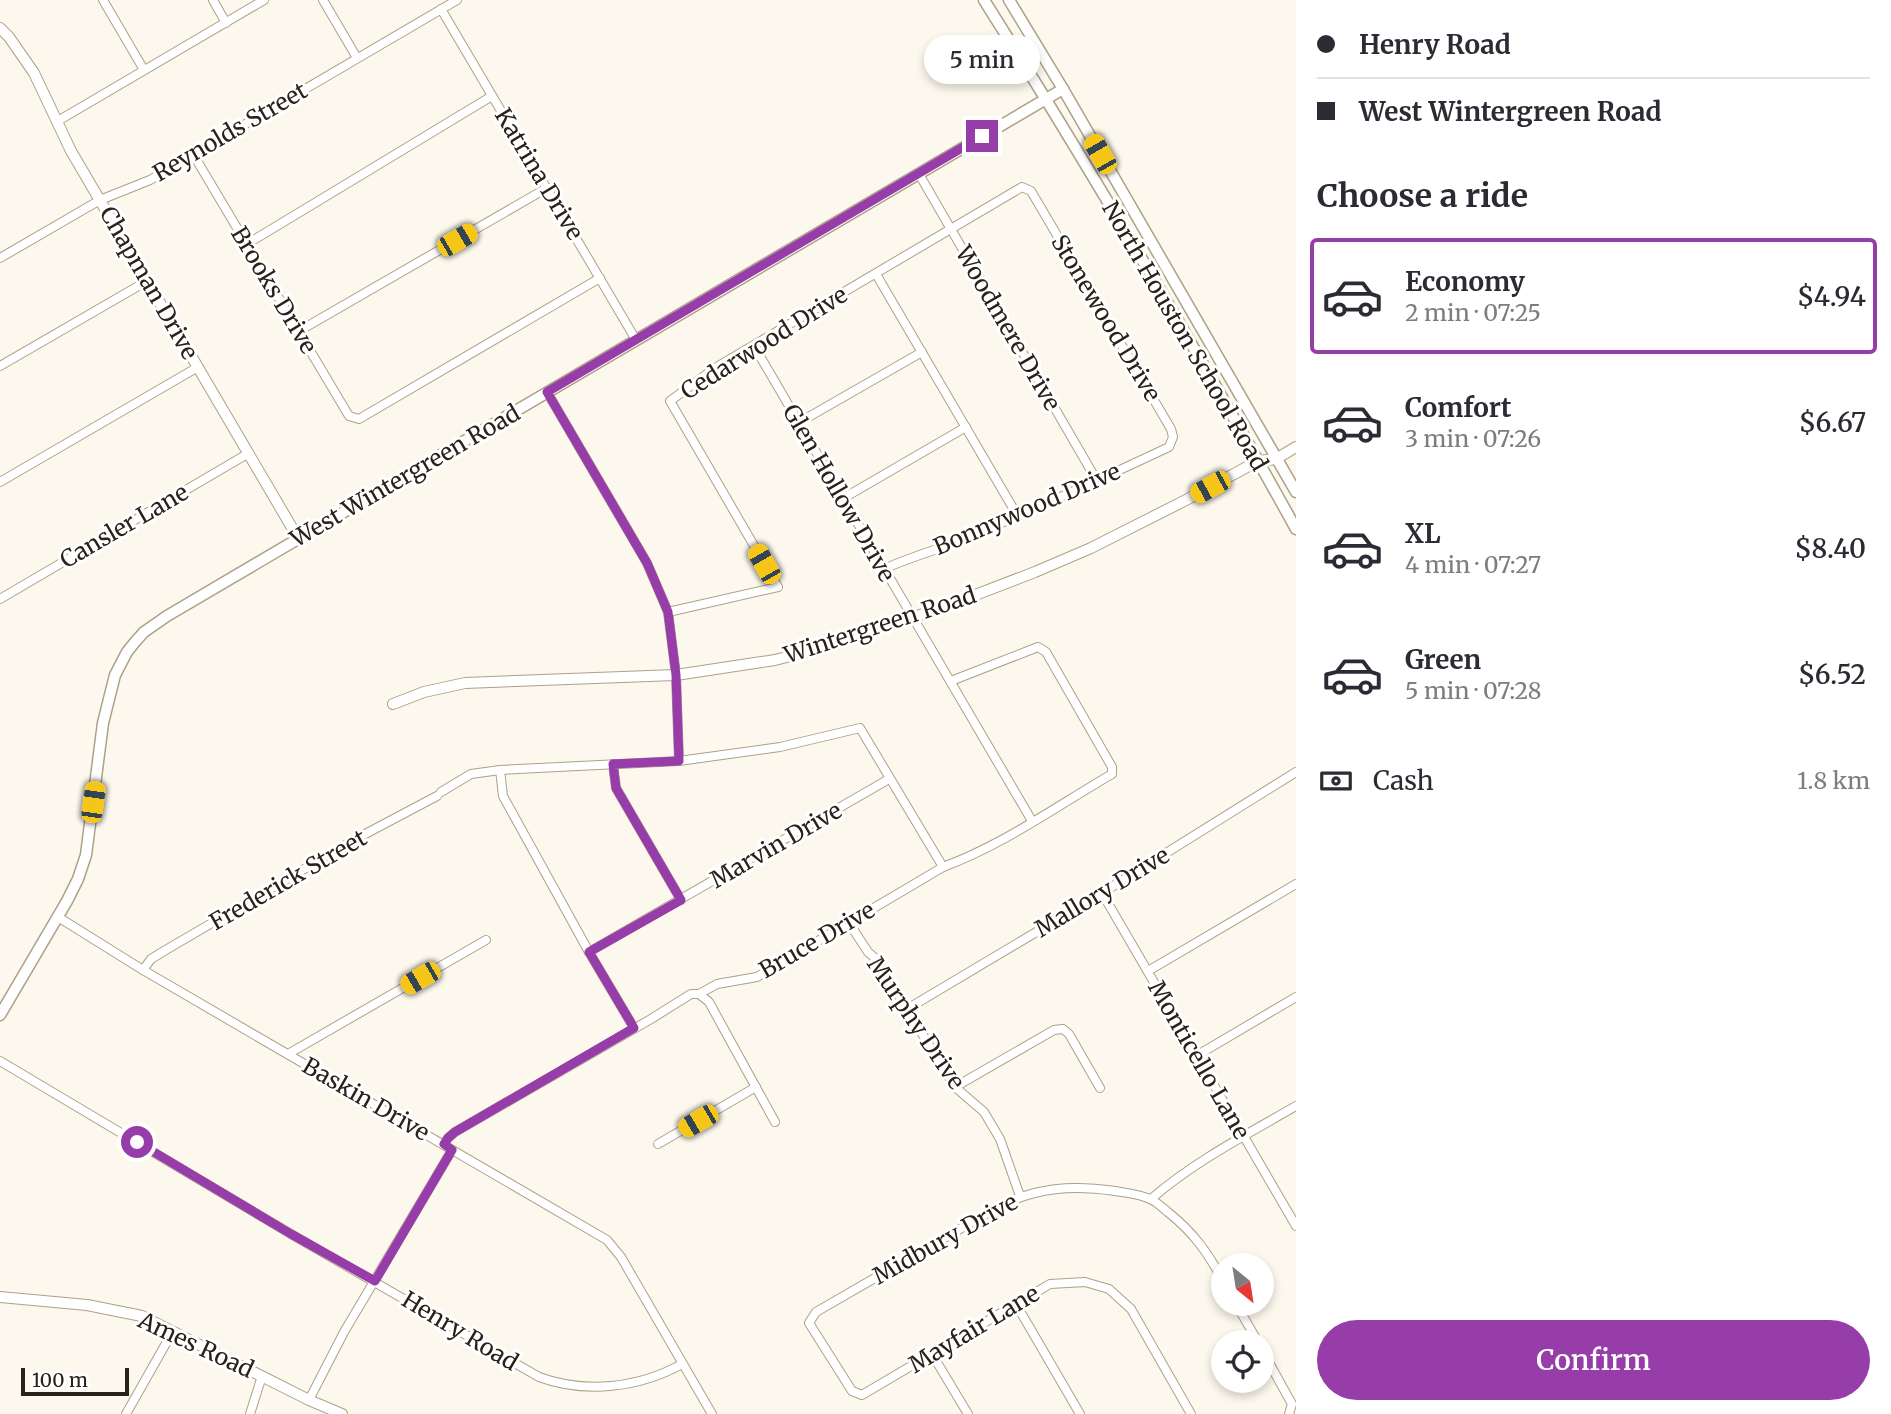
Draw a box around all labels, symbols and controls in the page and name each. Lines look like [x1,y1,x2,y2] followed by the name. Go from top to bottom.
[1359,28,1511,61] text: Henry Road
[924,34,1040,83] callout: 5 min
[950,45,1014,74] text: 5 min
[147,76,312,187] street label: Reynolds Street
[1359,95,1662,128] text: West Wintergreen Road
[489,103,590,245] street label: Katrina Drive
[966,120,998,152] route end
[1081,131,1120,177] car
[1317,176,1528,216] text: Choose a ride
[1096,196,1275,476] street label: North Houston School Road
[94,201,205,364] street label: Chapman Drive
[434,220,481,260] car
[225,221,324,359] street label: Brooks Drive
[1045,229,1168,406] street label: Stonewood Drive
[949,239,1067,415] street label: Woodmere Drive
[1321,265,1384,328] icon: car
[1405,265,1525,298] text: Economy
[675,280,852,405] street label: Cedarwood Drive
[1797,280,1866,313] text: $4.94
[1405,298,1541,327] text: 2 min · 07:25
[1321,391,1384,454] icon: car
[1405,391,1511,424] text: Comfort
[284,398,525,554] street label: West Wintergreen Road
[777,399,902,587] street label: Glen Hollow Drive
[1799,406,1866,439] text: $6.67
[1405,424,1541,453] text: 3 min · 07:26
[929,456,1124,561] street label: Bonnywood Drive
[1187,468,1234,506] car
[54,477,193,574] street label: Cansler Lane
[1321,517,1384,580] icon: car
[1405,517,1441,550] text: XL
[1795,532,1866,565] text: $8.40
[745,541,784,587] car
[1405,550,1541,579] text: 4 min · 07:27
[779,580,980,670] street label: Wintergreen Road
[1321,643,1384,706] icon: car
[1405,643,1481,676] text: Green
[1798,658,1866,691] text: $6.52
[1405,676,1542,705] text: 5 min · 07:28
[1317,762,1355,800] icon: cash
[1373,764,1434,797] text: Cash
[1797,766,1870,795] text: 1.8 km
[80,780,107,824] car
[705,795,847,894] street label: Marvin Drive
[204,823,371,936] street label: Frederick Street
[1029,840,1174,943] street label: Mallory Drive
[754,895,880,984] street label: Bruce Drive
[861,951,971,1095] street label: Murphy Drive
[397,958,444,998] car
[1142,975,1257,1144] street label: Monticello Lane
[298,1051,435,1147] street label: Baskin Drive
[675,1101,722,1141] car
[121,1126,153,1158] route start
[867,1187,1022,1290] street label: Midbury Drive
[1211,1253,1274,1316] north arrow
[1211,1253,1274,1393] map controls
[903,1278,1044,1379] street label: Mayfair Lane
[397,1284,524,1377] street label: Henry Road
[133,1305,259,1384] street label: Ames Road
[1317,1320,1870,1400] button: Confirm
[1211,1330,1274,1393] button: locate
[21,1365,130,1397] scale bar
[32,1368,88,1392] text: 100 m

